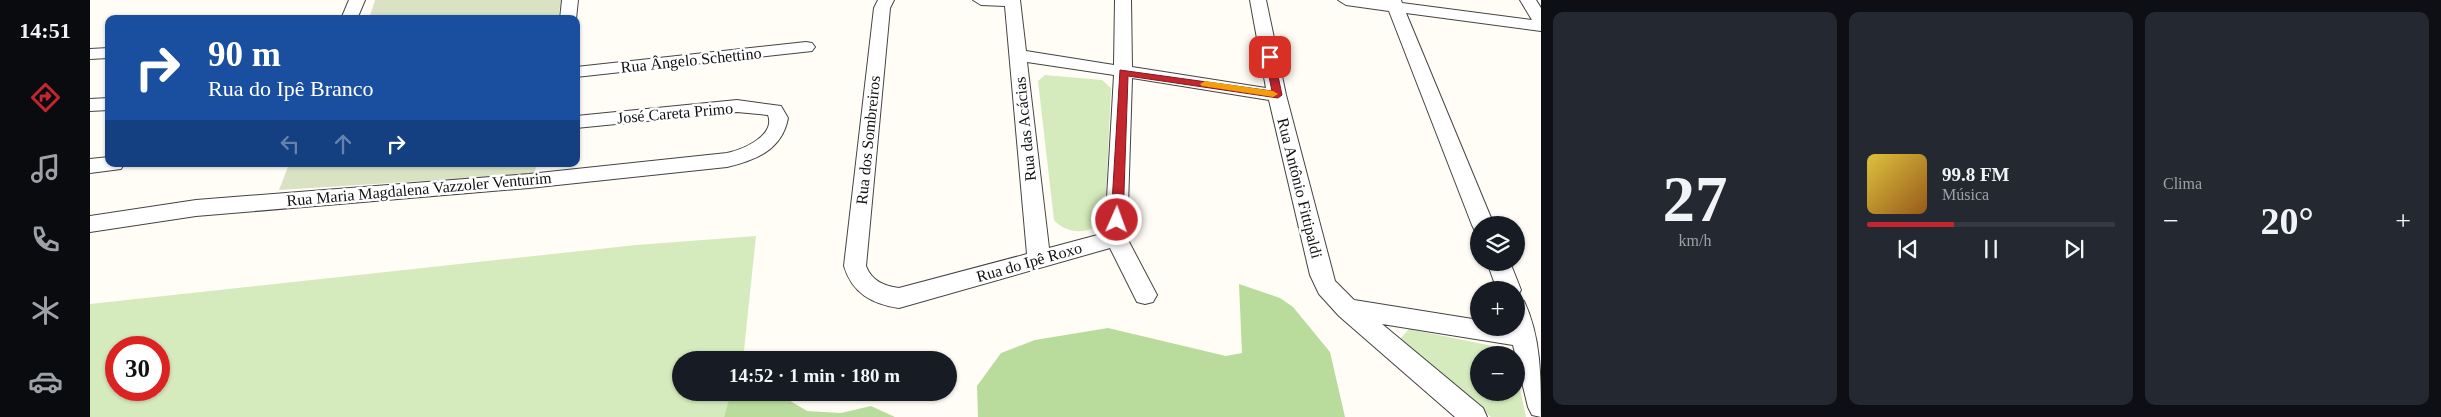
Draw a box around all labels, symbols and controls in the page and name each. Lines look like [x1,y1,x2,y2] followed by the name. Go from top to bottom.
[19,18,71,43] text: 14:51
[125,35,190,100] icon: right
[208,35,281,74] text: 90 m
[1249,36,1291,78] pin
[620,43,762,77] street label: Rua Ângelo Schettino
[1256,43,1284,71] icon: arrive
[853,75,883,205] street label: Rua dos Sombreiros
[208,76,374,101] text: Rua do Ipê Branco
[1011,76,1039,182] street label: Rua das Acácias
[28,80,63,115] icon: directions
[616,99,734,127] street label: José Careta Primo
[1273,116,1326,261] street label: Rua Antônio Fittipaldi
[276,130,304,158] icon: left
[329,130,357,158] icon: ahead
[382,130,410,158] icon: right
[28,151,63,186] icon: music
[1663,163,1728,235] text: 27
[1942,164,2010,185] text: 99.8 FM
[286,169,553,210] street label: Rua Maria Magdalena Vazzoler Venturim
[2163,175,2202,192] text: Clima
[1942,186,1989,203] text: Música
[1090,193,1142,245] position arrow
[2260,200,2314,242] text: 20°
[2163,205,2179,236] text: −
[2395,205,2411,236] text: +
[1470,216,1525,401] map controls
[1470,216,1525,271] button: layers
[28,222,63,257] icon: phone
[1679,232,1711,249] text: km/h
[1894,235,1922,263] icon: previous
[1977,235,2005,263] icon: pause
[2060,235,2088,263] icon: next
[974,239,1084,286] street label: Rua do Ipê Roxo
[1470,281,1525,336] button: +
[28,293,63,328] icon: climate
[105,336,170,401] speed limit sign: 30
[1470,346,1525,401] button: −
[28,364,63,399] icon: car
[729,365,900,386] text: 14:52 · 1 min · 180 m

